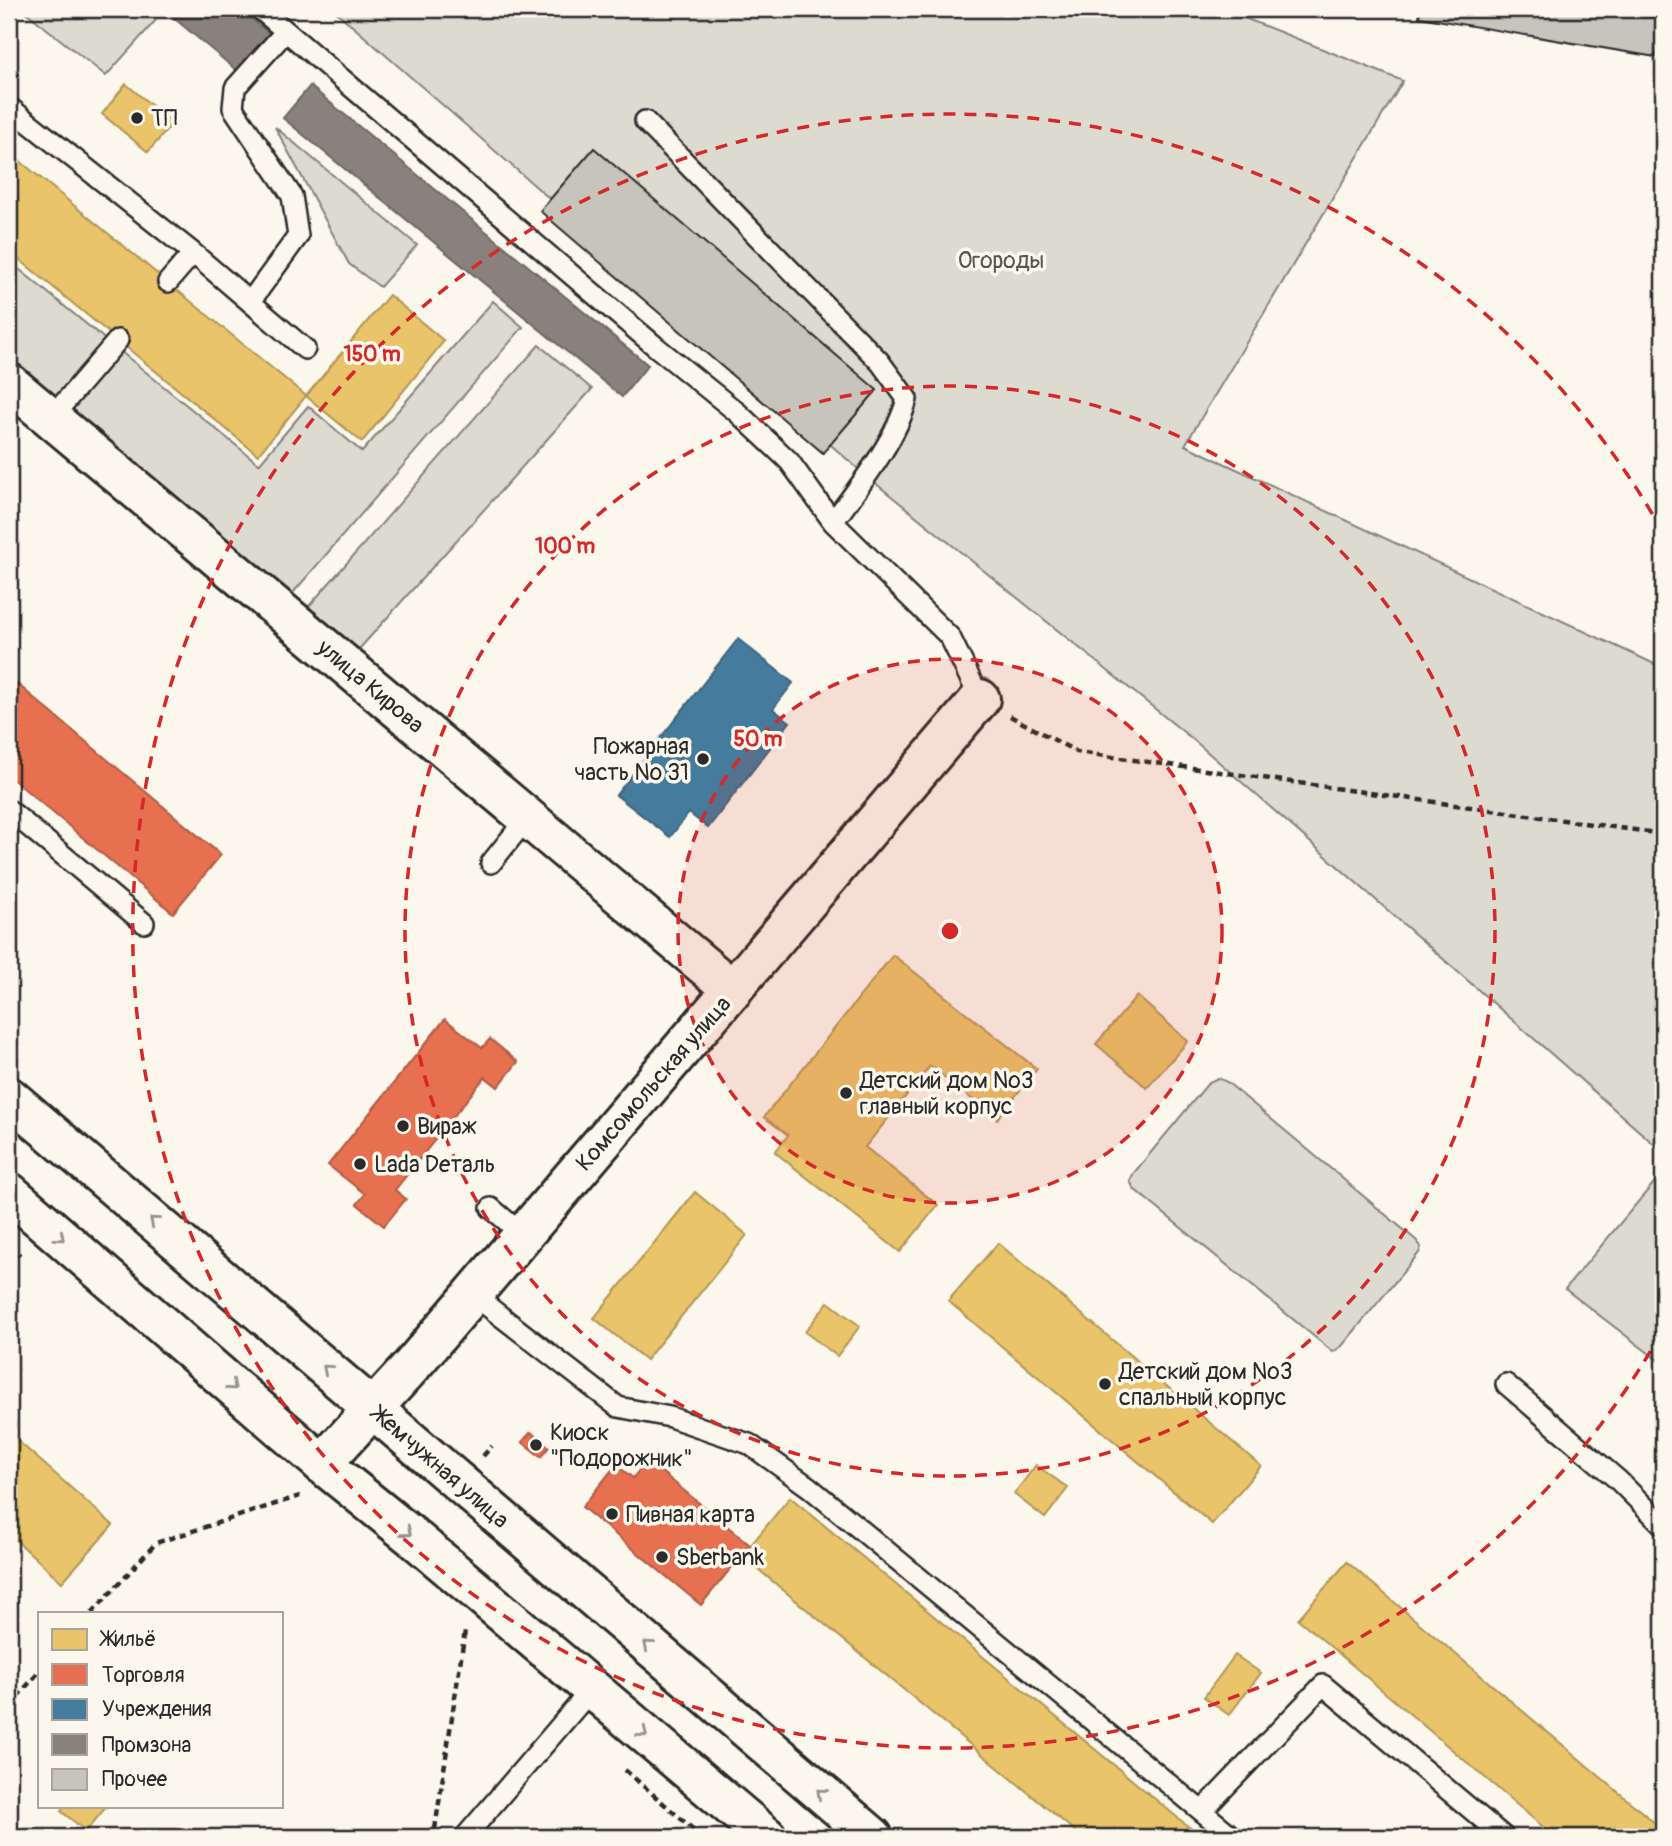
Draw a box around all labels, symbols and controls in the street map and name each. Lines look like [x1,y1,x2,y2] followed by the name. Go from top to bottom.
[151,104,178,133] place label: ТП
[129,110,145,126] marker: ТП
[958,246,1044,275] park label: Огороды
[343,341,401,368] text: 150 m
[535,533,595,560] text: 100 m
[310,633,430,740] street label: улица Кирова
[734,726,783,753] text: 50 m
[574,732,689,787] place label: Пожарная часть № 31
[695,751,711,767] marker: Пожарная часть № 31
[938,919,962,943] centre of rings
[570,990,737,1177] street label: Комсомольская улица
[859,1066,1034,1121] place label: Детский дом №3 главный корпус
[838,1085,854,1101] marker: Детский дом №3 главный корпус
[417,1112,477,1141] place label: Вираж
[395,1118,411,1134] marker: Вираж
[374,1150,495,1179] place label: Lada Dеталь
[352,1156,368,1172] marker: Lada Dеталь
[149,1217,162,1229] one-way arrow
[52,1228,65,1241] one-way arrow
[1118,1357,1293,1412] place label: Детский дом №3 спальный корпус
[322,1365,335,1377] one-way arrow
[1097,1376,1113,1392] marker: Детский дом №3 спальный корпус
[224,1378,237,1390] one-way arrow
[364,1398,515,1535] street label: Жемчужная улица
[550,1418,693,1473] place label: Киоск "Подорожник"
[528,1437,544,1453] marker: Киоск "Подорожник"
[626,1500,755,1529] place label: Пивная карта
[604,1506,620,1522] marker: Пивная карта
[399,1523,411,1536] one-way arrow
[676,1543,765,1572] place label: Sberbank
[654,1549,670,1565] marker: Sberbank
[38,1612,284,1808] legend
[99,1626,156,1653] text: Жильё
[644,1641,657,1653] one-way arrow
[102,1662,185,1689] text: Торговля
[102,1696,212,1723] text: Учреждения
[636,1725,648,1738] one-way arrow
[102,1732,191,1759] text: Промзона
[102,1766,168,1793] text: Прочее
[816,1789,829,1801] one-way arrow

